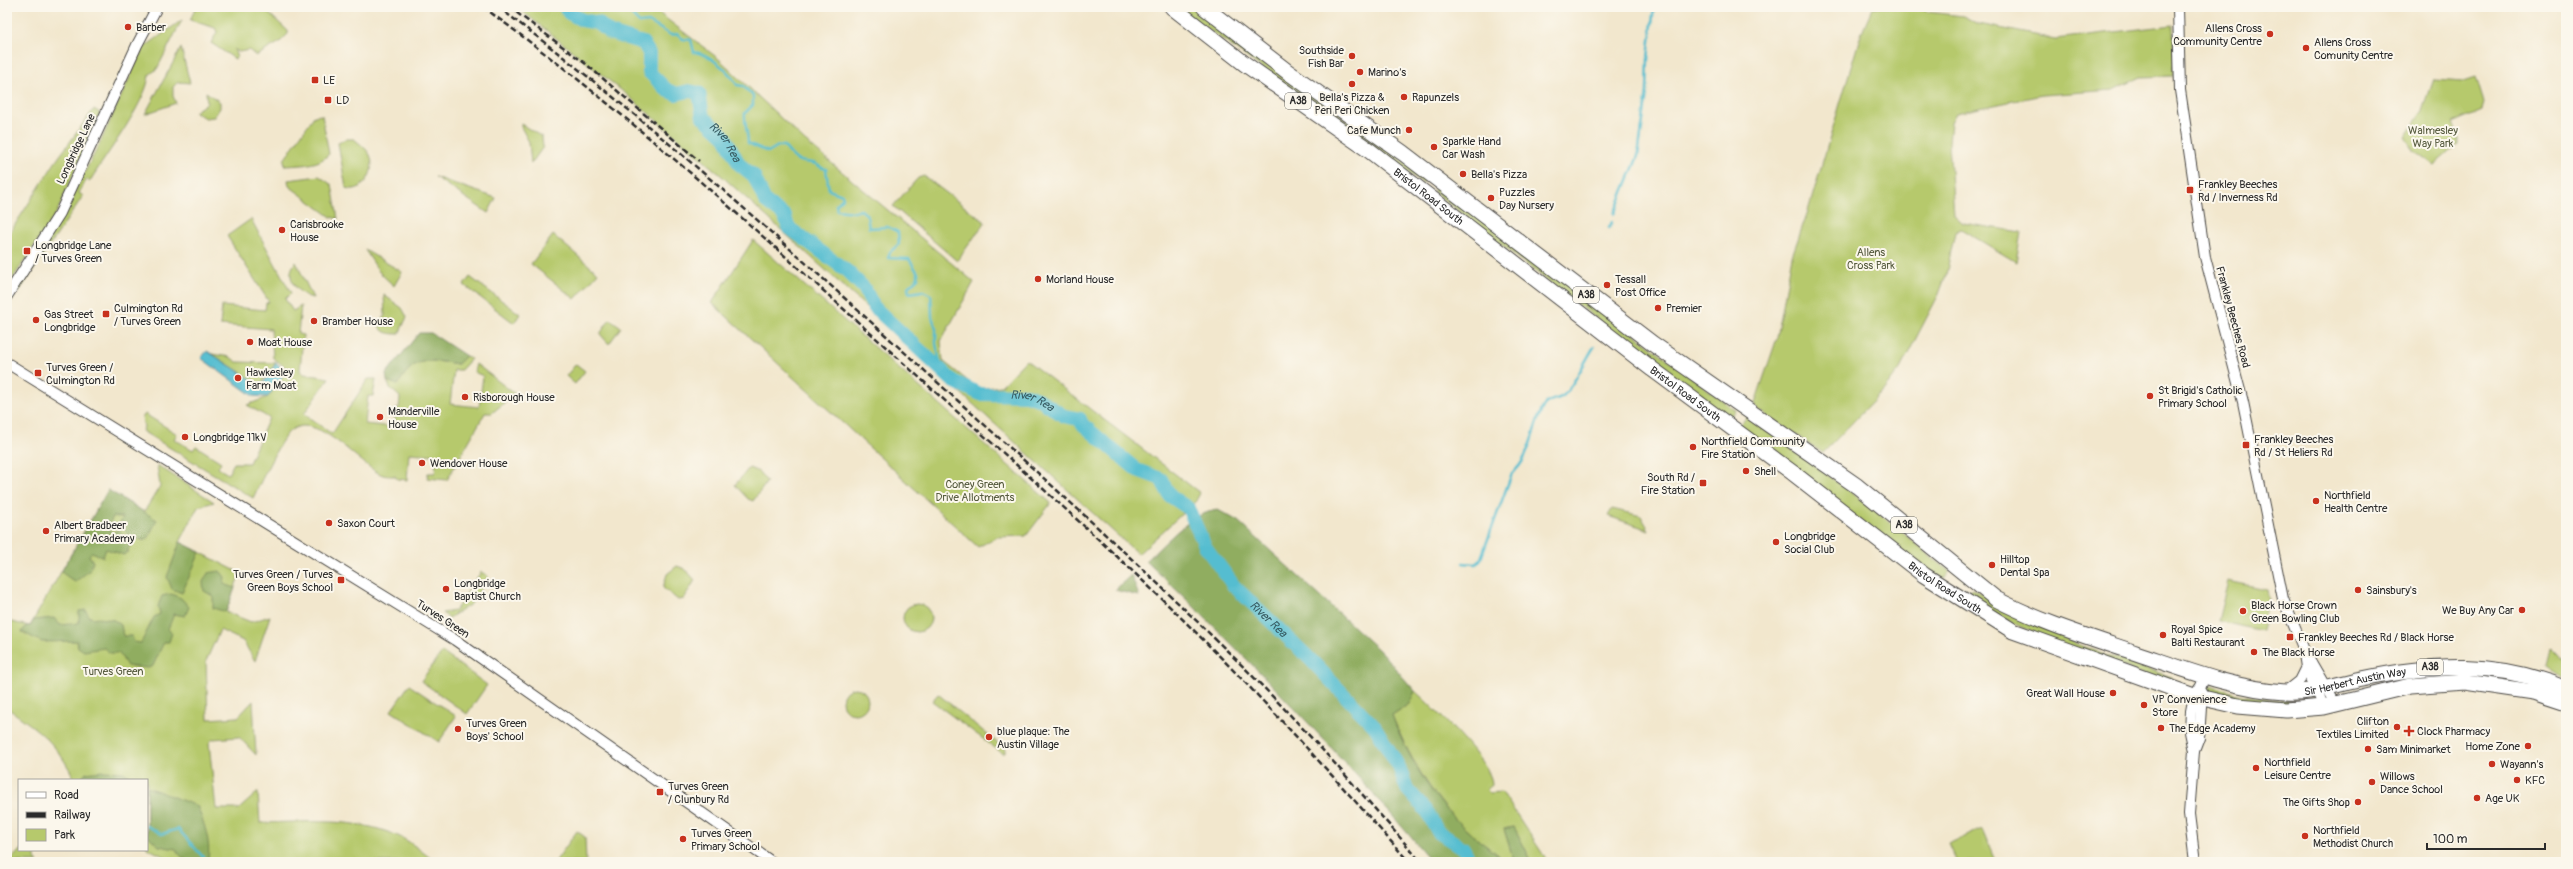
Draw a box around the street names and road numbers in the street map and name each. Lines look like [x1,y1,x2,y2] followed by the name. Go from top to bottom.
[1285,93,1311,109] road number: A38
[54,111,98,186] street label: Longbridge Lane
[1391,165,1466,227] street label: Bristol Road South
[2213,265,2253,369] street label: Frankley Beeches Road
[1573,287,1599,303] road number: A38
[1647,363,1724,424] street label: Bristol Road South
[1891,517,1917,533] road number: A38
[1906,559,1984,616] street label: Bristol Road South
[414,597,472,641] street label: Turves Green
[2417,659,2443,675] road number: A38
[2303,665,2407,698] street label: Sir Herbert Austin Way

